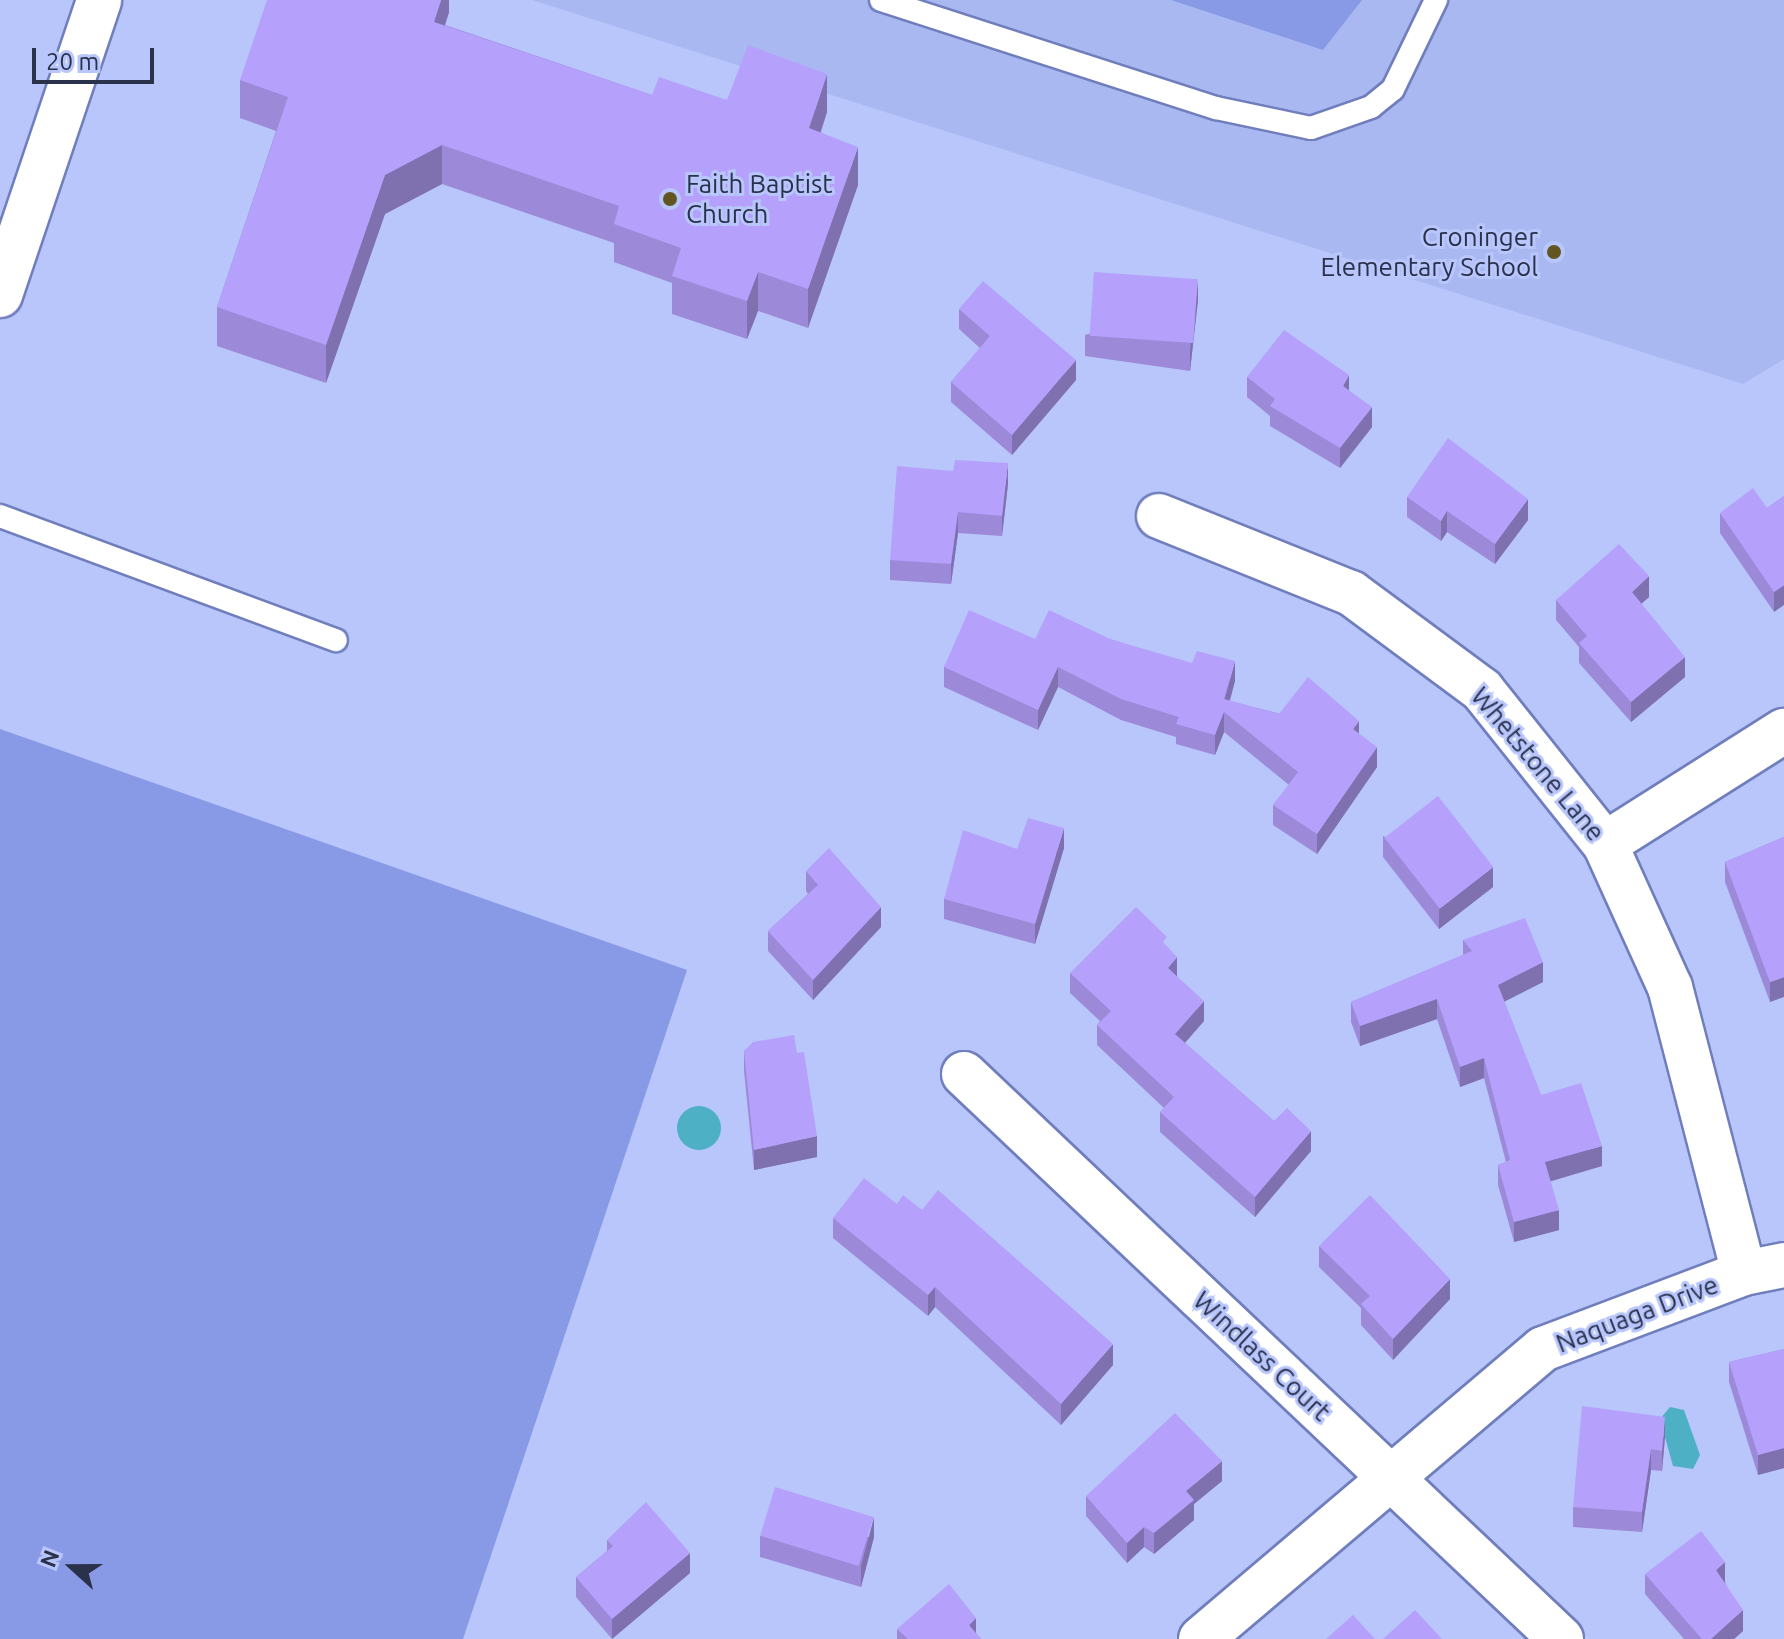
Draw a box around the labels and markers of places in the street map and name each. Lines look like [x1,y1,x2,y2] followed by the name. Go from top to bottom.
[686,168,833,230] place label: Faith Baptist Church
[661,190,679,208] marker: Faith Baptist Church
[1320,221,1538,282] place label: Croninger Elementary School
[1545,243,1563,261] marker: Croninger Elementary School

